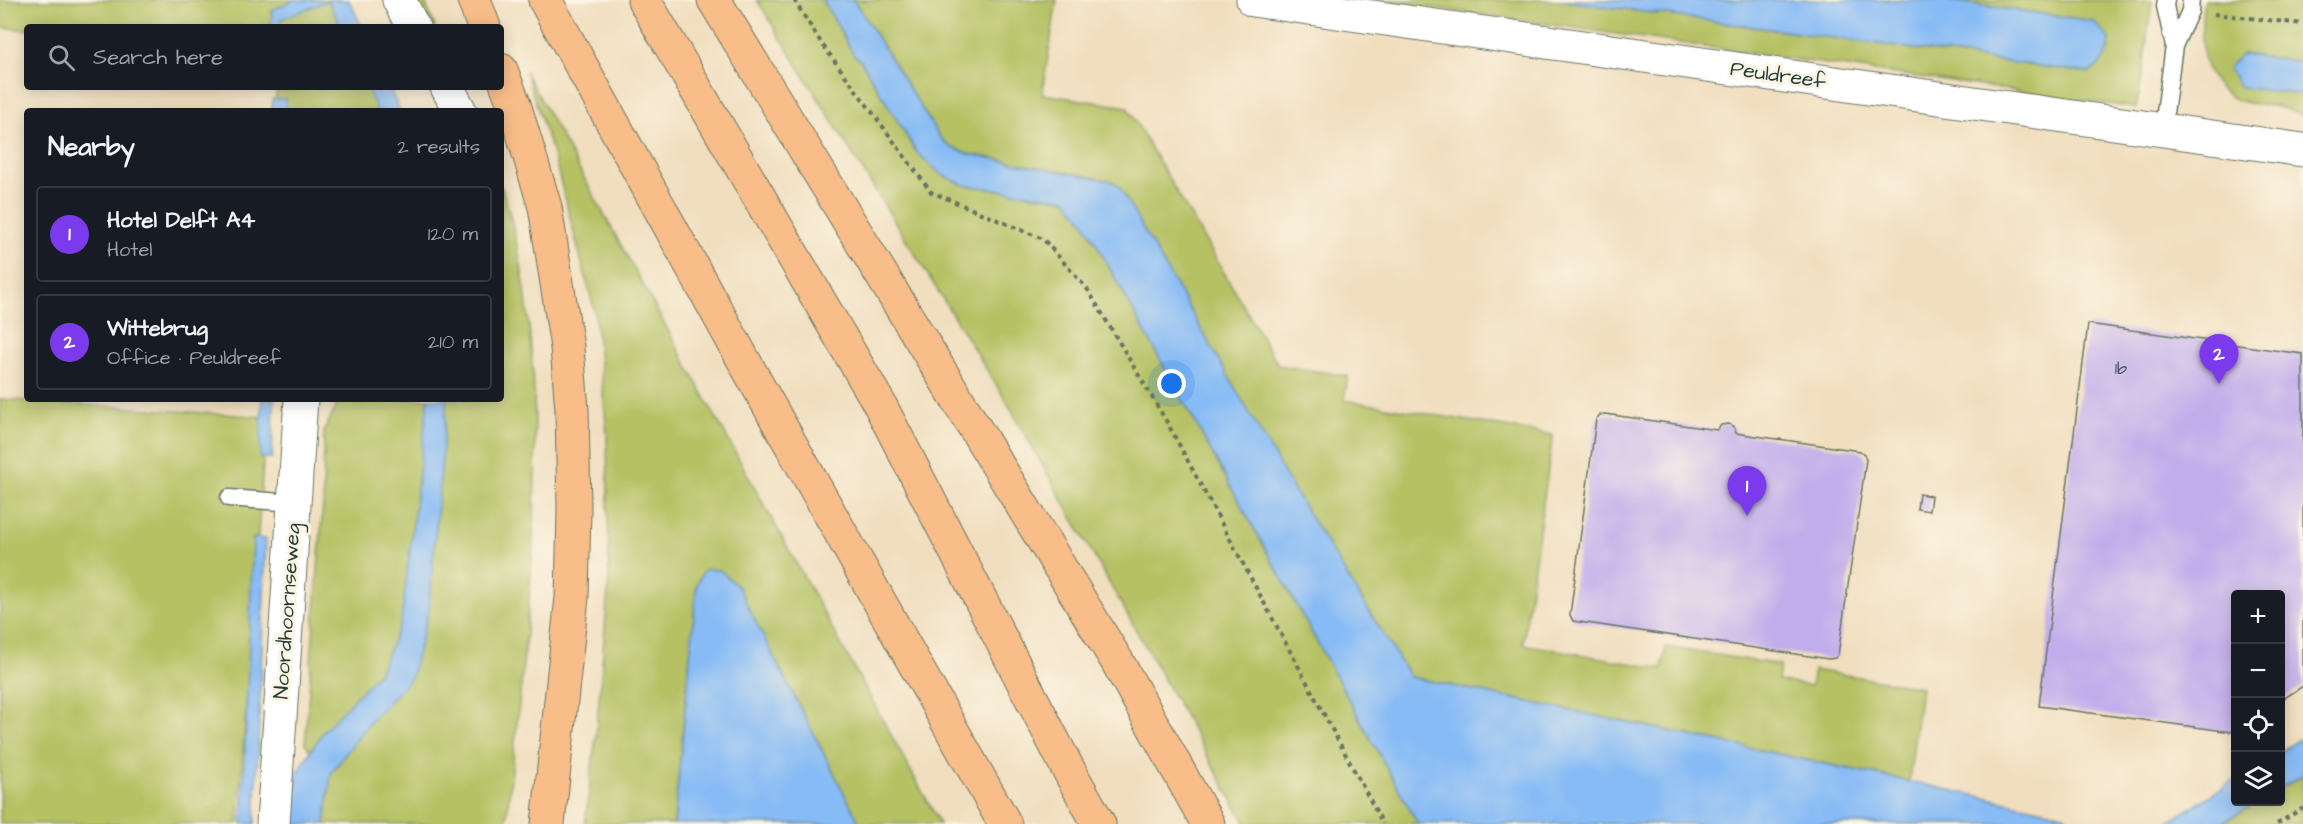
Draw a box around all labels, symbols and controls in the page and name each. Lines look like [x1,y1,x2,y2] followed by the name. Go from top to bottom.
[24,24,504,90] search box
[45,41,78,74] icon: search
[93,42,223,73] text: Search here
[1728,54,1828,96] street label: Peuldreef
[48,129,135,165] text: Nearby
[397,133,480,161] text: 2 results
[107,205,255,236] text: Hotel Delft A4
[68,220,71,248] text: 1
[428,220,478,248] text: 120 m
[107,236,152,264] text: Hotel
[107,313,208,344] text: Wittebrug
[64,328,75,356] text: 2
[428,328,478,356] text: 210 m
[2200,334,2238,384] pin: 2
[107,344,281,372] text: Office · Peuldreef
[2115,356,2127,381] house number: 1b
[1157,369,1186,398] your location
[1728,466,1766,516] pin: 1
[266,522,310,700] street label: Noordhoornseweg
[2231,590,2285,806] map controls
[2231,590,2285,644] button: +
[2231,644,2285,698] button: −
[2231,698,2285,752] button: locate
[2231,752,2285,806] button: layers

